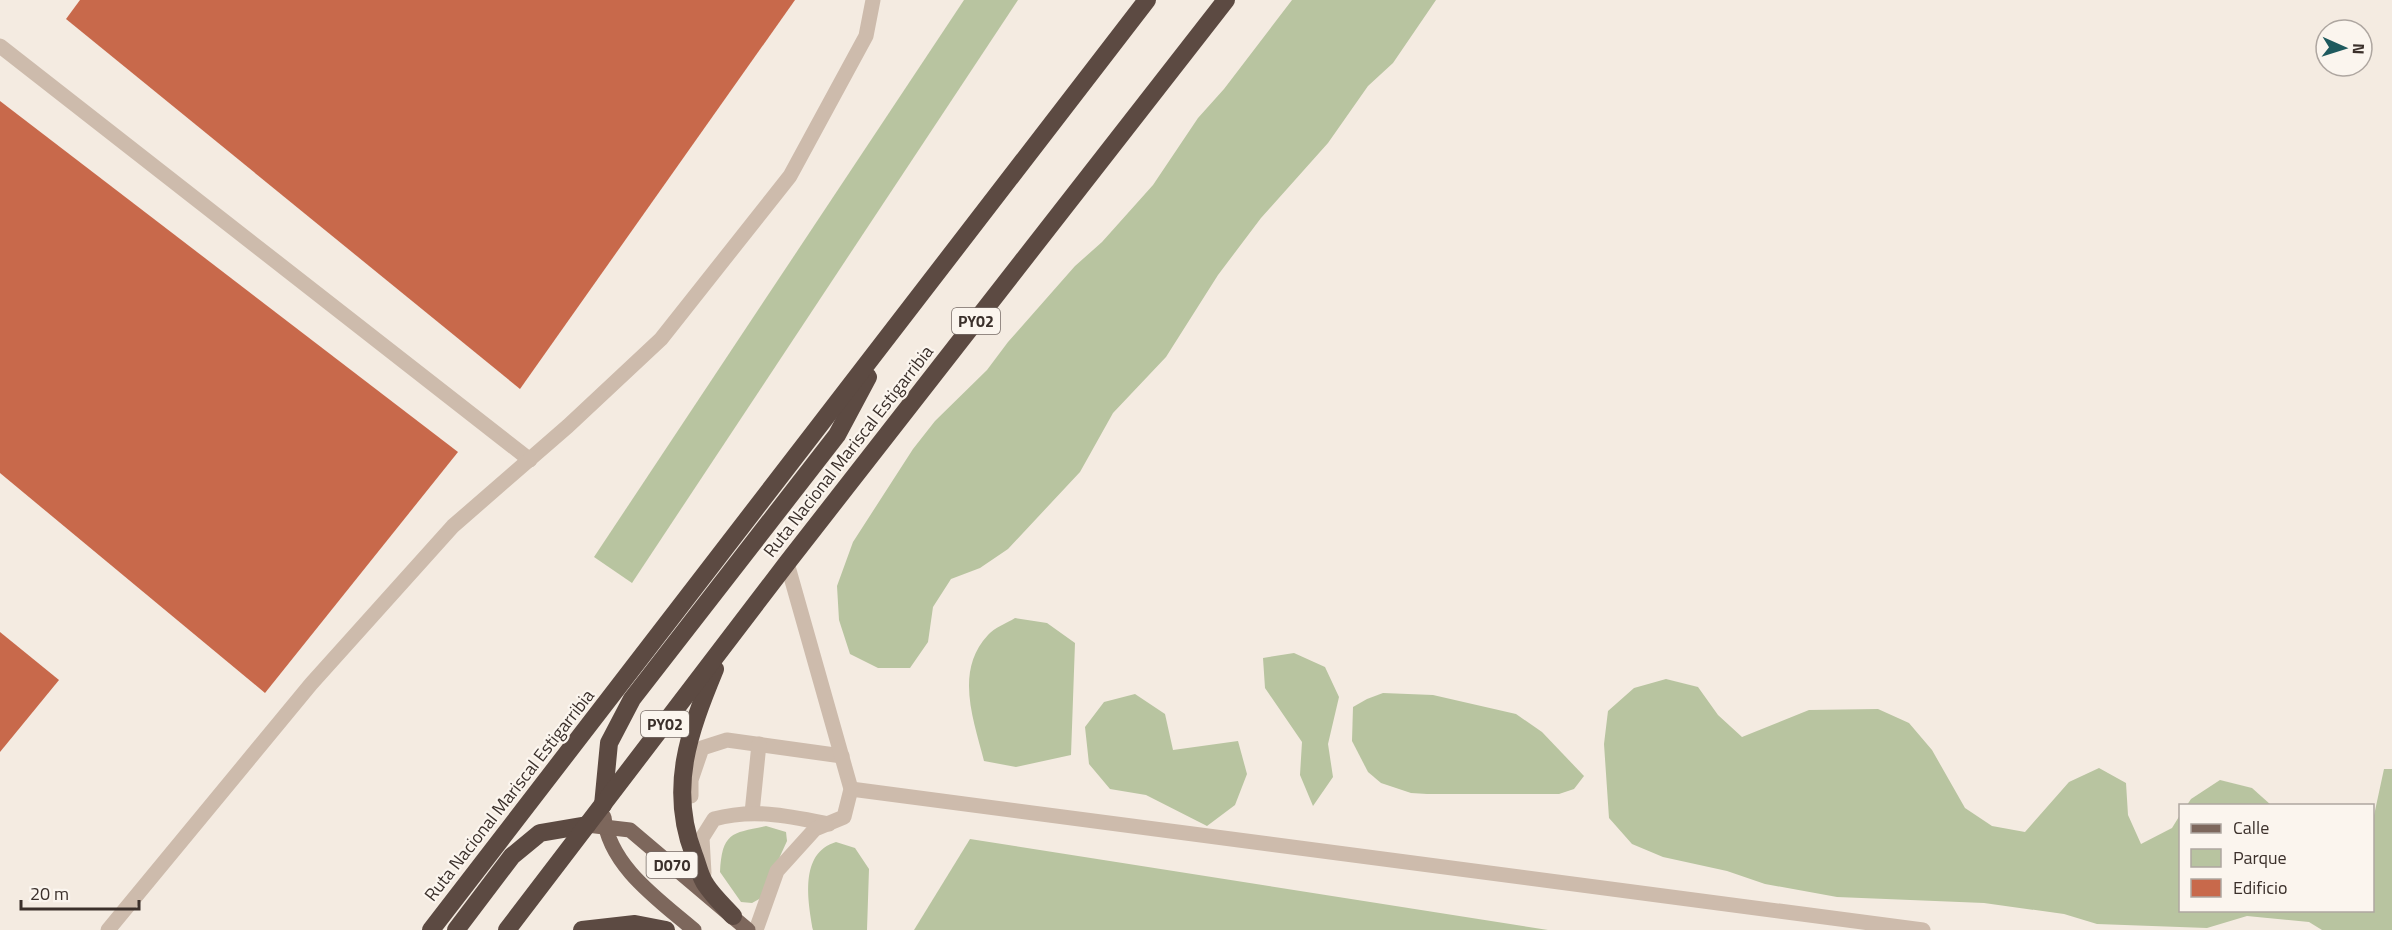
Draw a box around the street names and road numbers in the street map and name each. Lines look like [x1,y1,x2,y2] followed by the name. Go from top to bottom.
[952,308,1000,334] road number: PY02
[757,339,939,563] street label: Ruta Nacional Mariscal Estigarribia
[418,683,600,907] street label: Ruta Nacional Mariscal Estigarribia
[641,711,689,737] road number: PY02
[646,852,698,878] road number: D070

